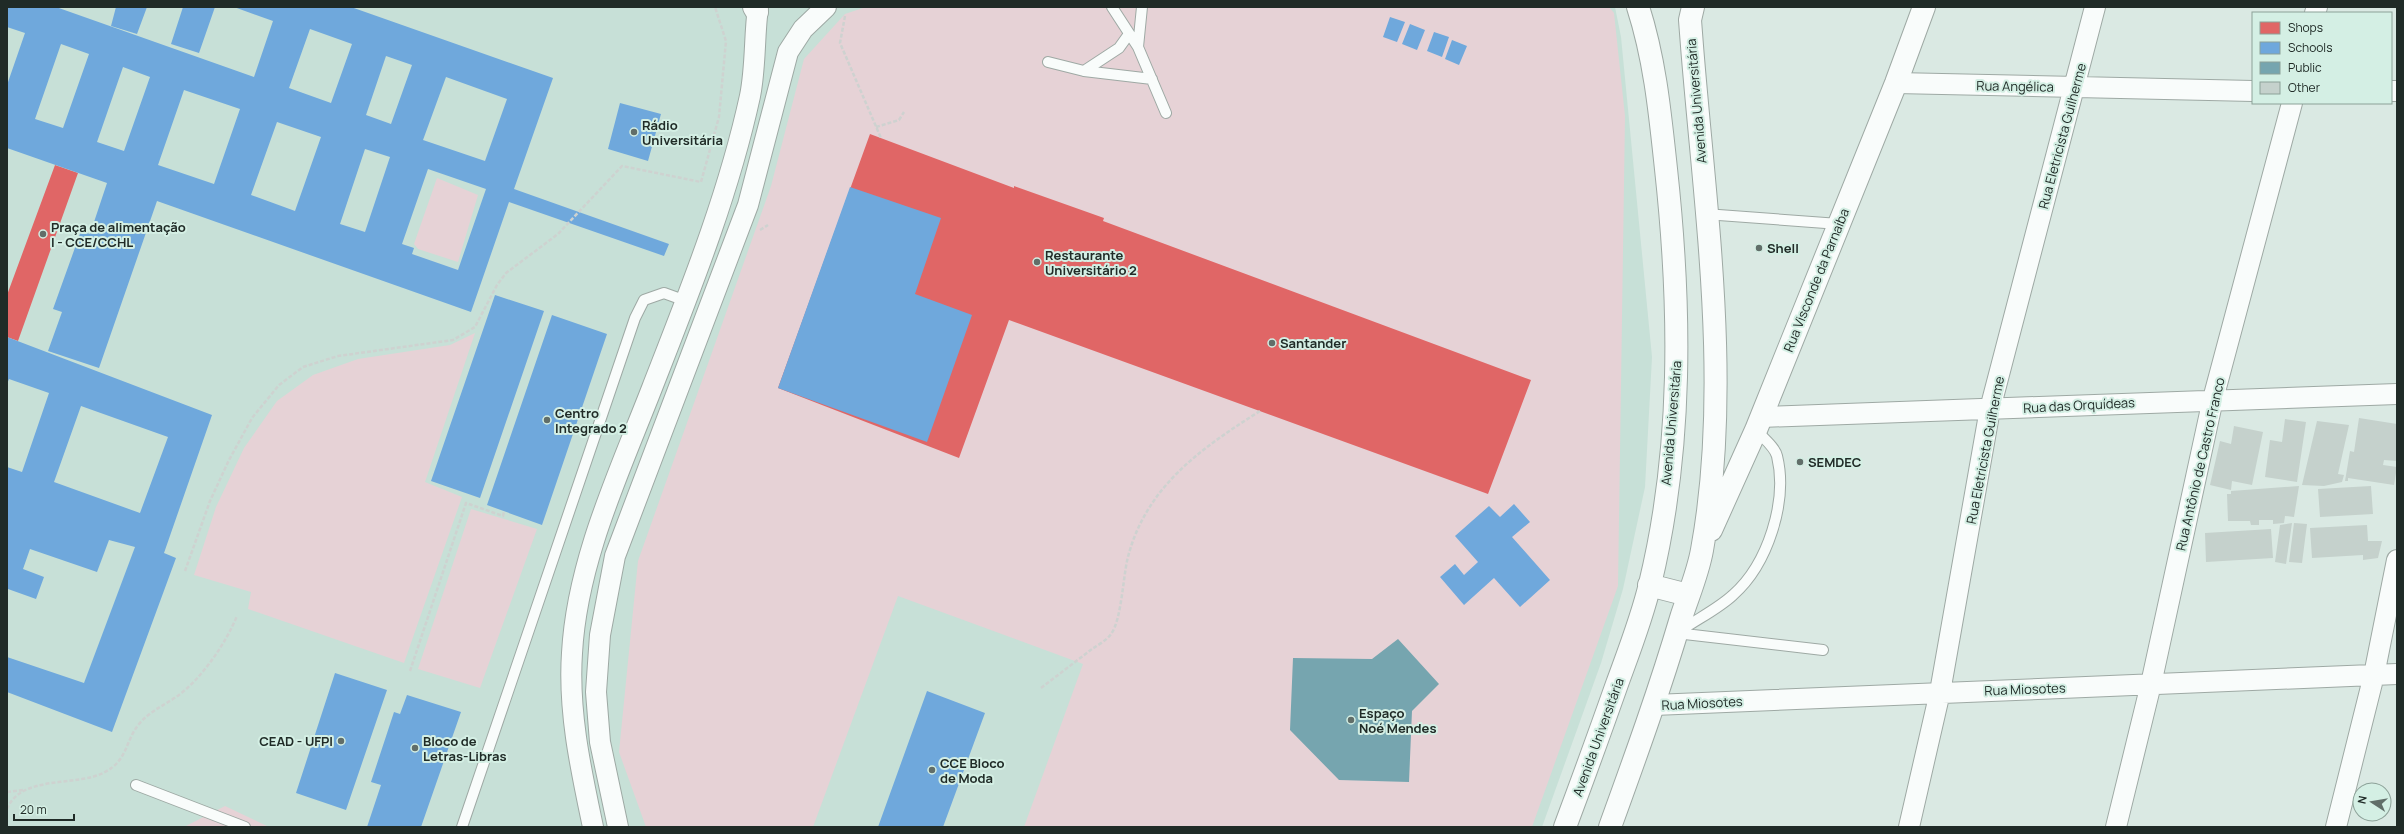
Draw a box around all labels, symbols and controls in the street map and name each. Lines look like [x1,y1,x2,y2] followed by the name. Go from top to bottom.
[2252,12,2392,104] legend
[2288,19,2323,36] text: Shops
[1682,38,1710,164] street label: Avenida Universitária
[2288,39,2332,56] text: Schools
[2288,59,2322,76] text: Public
[2034,61,2090,211] street label: Rua Eletricista Guilherme
[1976,76,2054,96] street label: Rua Angélica
[2288,79,2321,96] text: Other
[642,116,723,149] place label: Rádio Universitária
[629,127,639,137] marker: Rádio Universitária
[1779,206,1853,354] street label: Rua Visconde da Parnaíba
[51,218,186,251] place label: Praça de alimentação I - CCE/CCHL
[38,229,48,239] marker: Praça de alimentação I - CCE/CCHL
[1767,239,1799,257] place label: Shell
[1754,243,1764,253] marker: Shell
[1045,246,1137,279] place label: Restaurante Universitário 2
[1032,257,1042,267] marker: Restaurante Universitário 2
[1280,334,1346,352] place label: Santander
[1267,338,1277,348] marker: Santander
[1657,360,1685,486] street label: Avenida Universitária
[1962,374,2008,525] street label: Rua Eletricista Guilherme
[2171,375,2229,552] street label: Rua Antônio de Castro Franco
[2023,393,2135,417] street label: Rua das Orquídeas
[555,404,627,437] place label: Centro Integrado 2
[542,415,552,425] marker: Centro Integrado 2
[1808,453,1862,471] place label: SEMDEC
[1795,457,1805,467] marker: SEMDEC
[1568,675,1628,799] street label: Avenida Universitária
[1984,679,2066,699] street label: Rua Miosotes
[1661,692,1743,714] street label: Rua Miosotes
[1359,704,1436,737] place label: Espaço Noé Mendes
[1346,715,1356,725] marker: Espaço Noé Mendes
[259,732,333,750] place label: CEAD - UFPI
[423,732,507,765] place label: Bloco de Letras-Libras
[336,736,346,746] marker: CEAD - UFPI
[410,743,420,753] marker: Bloco de Letras-Libras
[940,754,1005,787] place label: CCE Bloco de Moda
[927,765,937,775] marker: CCE Bloco de Moda
[2352,782,2392,822] north arrow
[2354,794,2370,805] text: N
[14,796,74,822] scale bar
[20,801,47,818] text: 20 m

